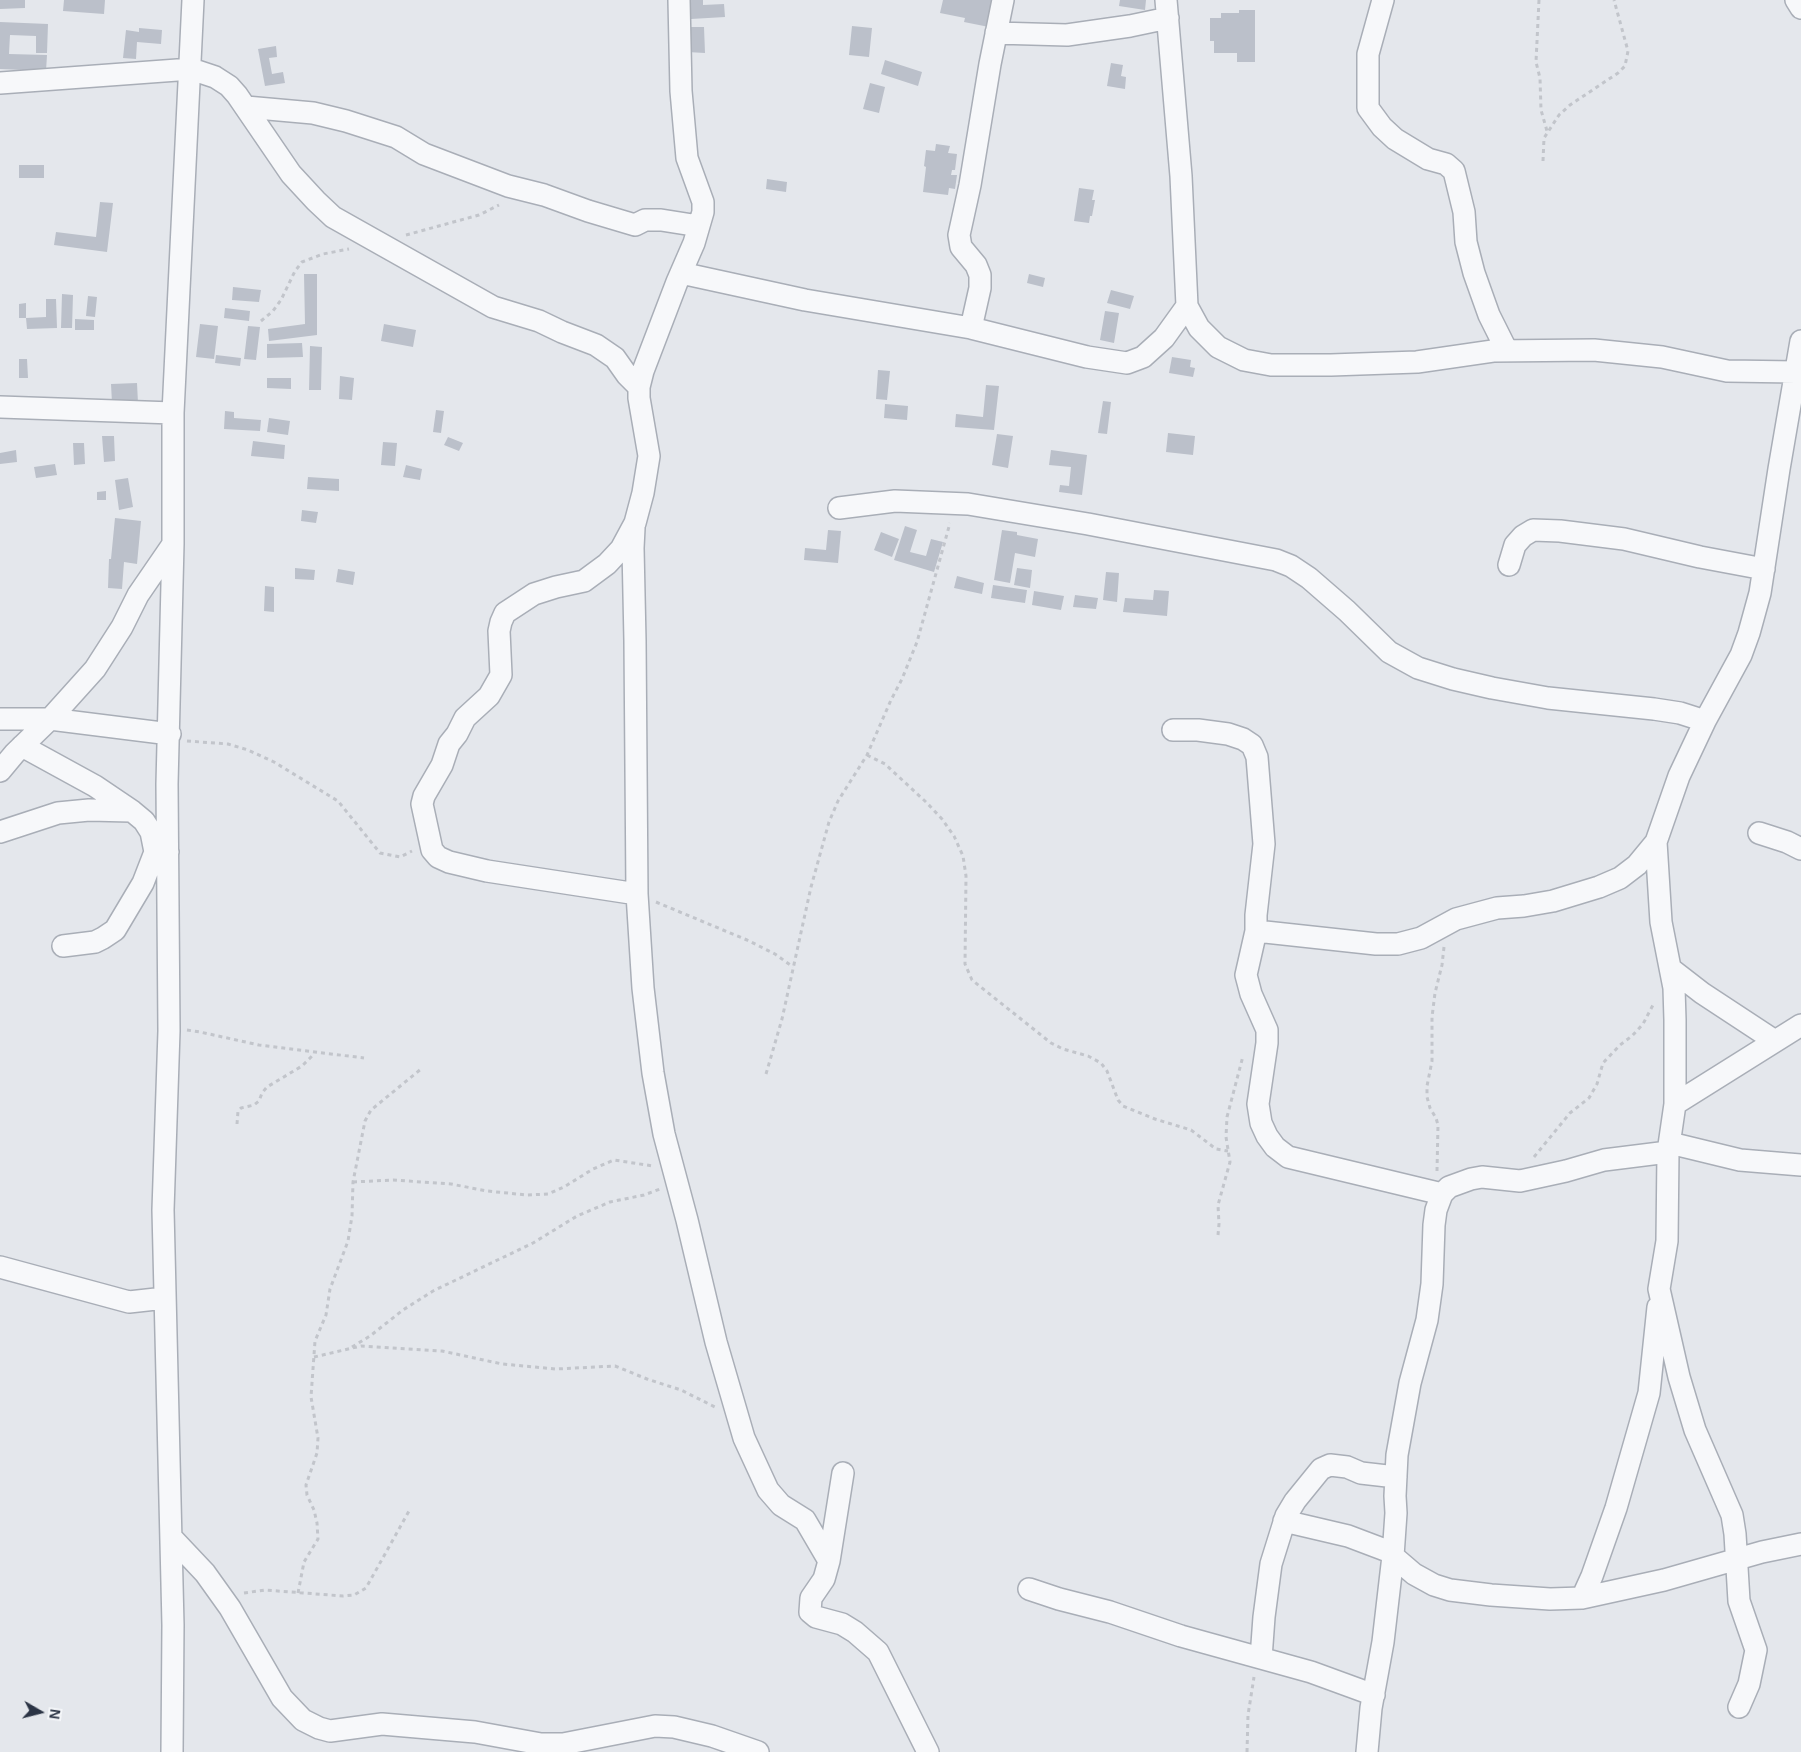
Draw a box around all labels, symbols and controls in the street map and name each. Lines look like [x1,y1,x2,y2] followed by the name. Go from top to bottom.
[15,1687,65,1737] north arrow
[46,1708,63,1720] text: N

